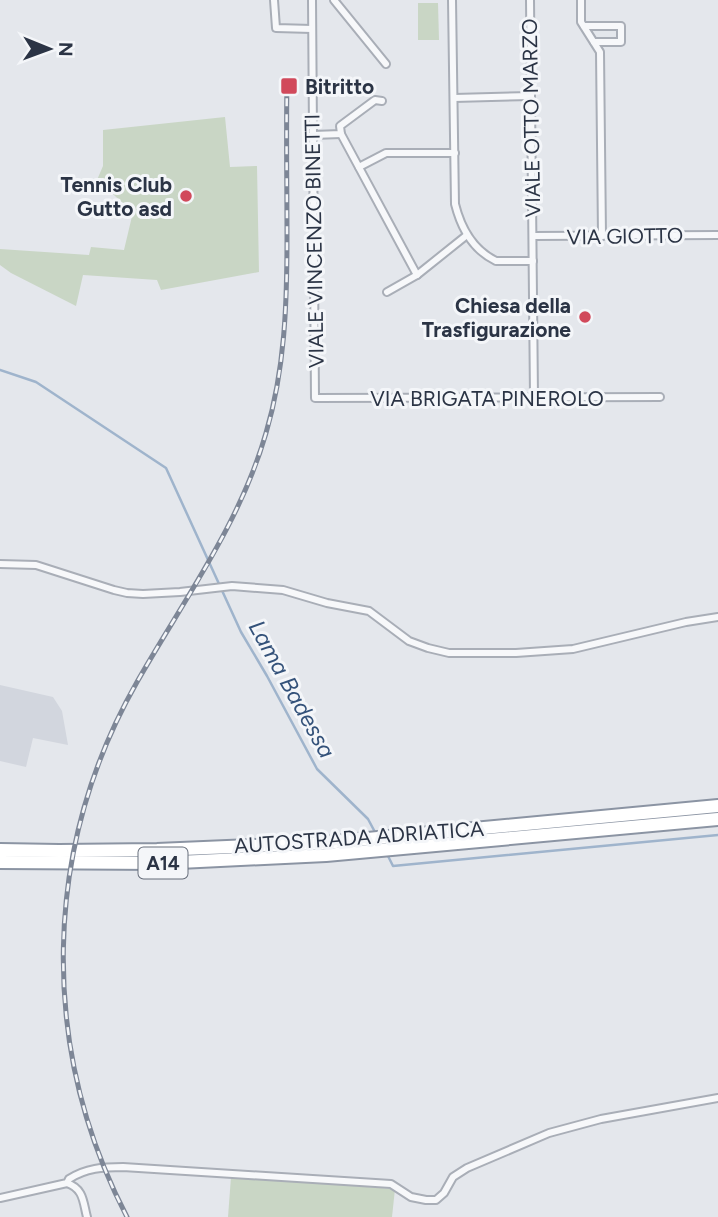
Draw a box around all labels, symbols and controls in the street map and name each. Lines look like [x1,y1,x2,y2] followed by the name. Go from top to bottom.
[14,14,84,84] north arrow
[517,18,545,218] street label: VIALE OTTO MARZO
[54,42,77,57] text: N
[305,74,374,99] place label: Bitritto
[279,76,299,96] marker: Bitritto
[299,114,329,368] street label: VIALE VINCENZO BINETTI
[61,172,172,221] place label: Tennis Club Gutto asd
[178,188,194,204] marker: Tennis Club Gutto asd
[567,222,683,250] street label: VIA GIOTTO
[422,293,571,342] place label: Chiesa della Trasfigurazione
[577,309,593,325] marker: Chiesa della Trasfigurazione
[370,386,604,411] street label: VIA BRIGATA PINEROLO
[243,615,341,763] water label: Lama Badessa
[233,816,485,858] street label: AUTOSTRADA ADRIATICA
[138,848,188,878] road number: A14

